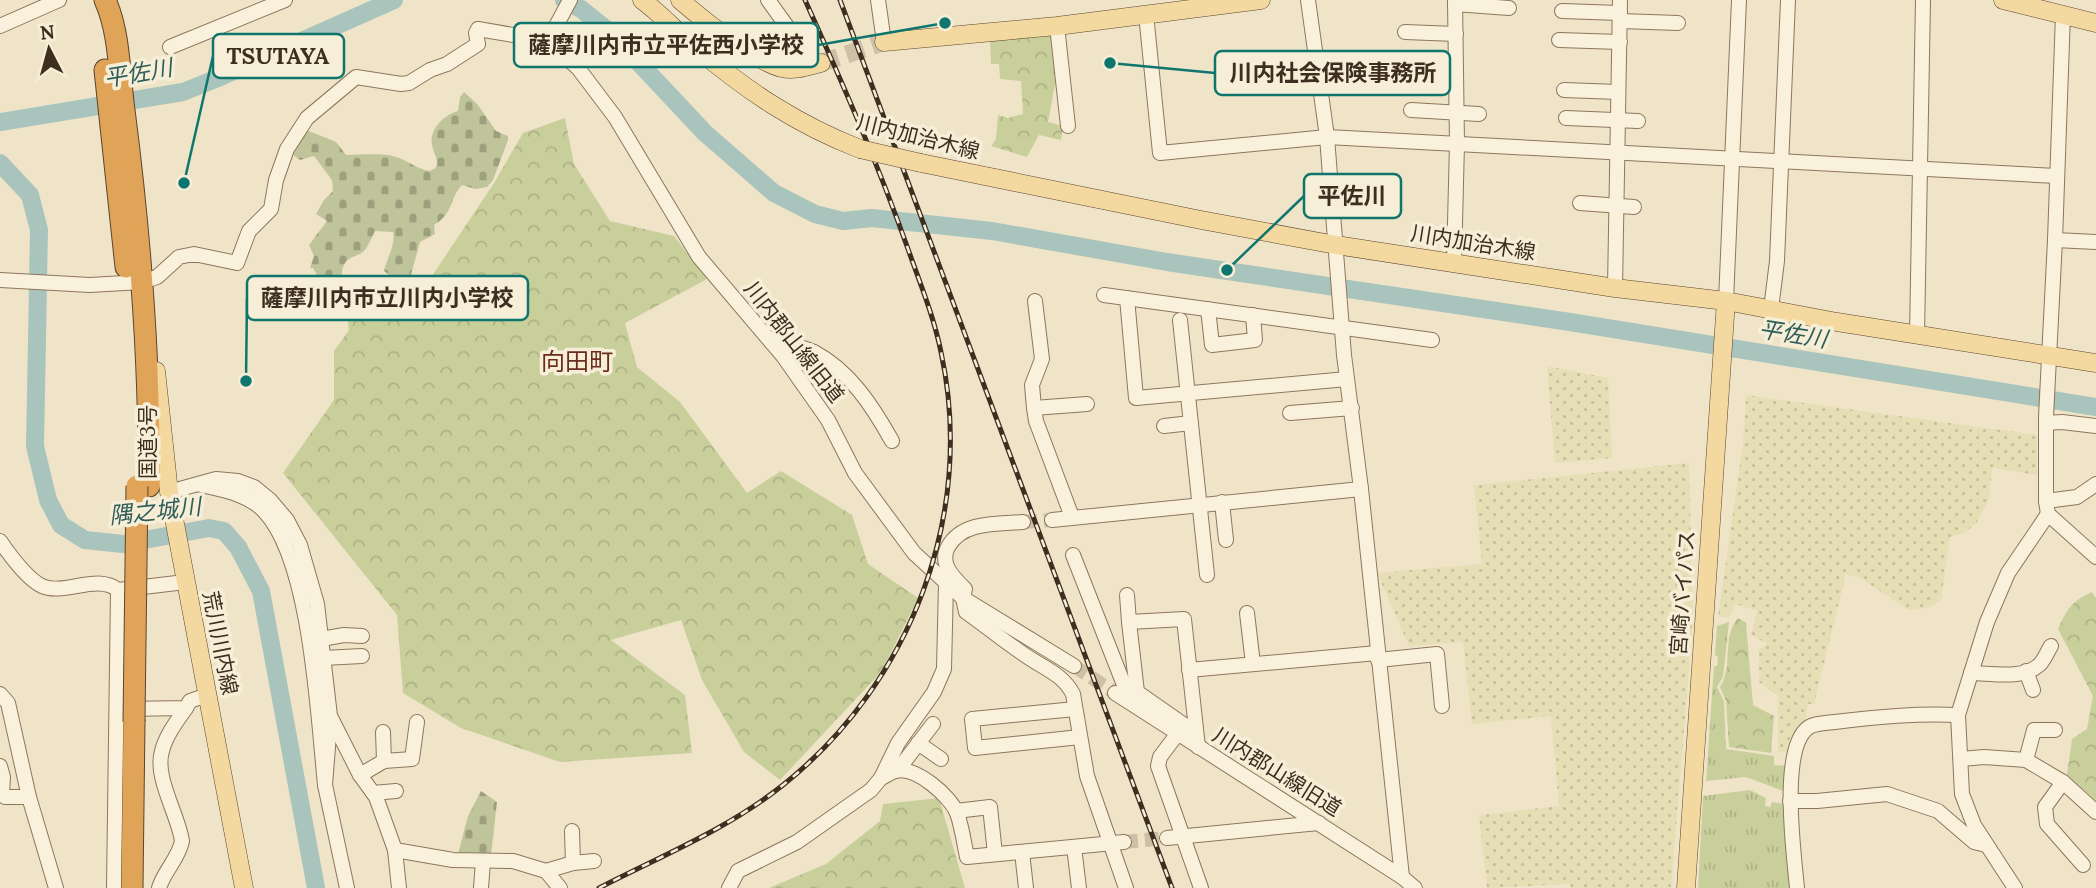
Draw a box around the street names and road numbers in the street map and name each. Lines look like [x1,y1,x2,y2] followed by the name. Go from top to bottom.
[854,108,983,165] street label: 川内加治木線
[1409,219,1537,266] street label: 川内加治木線
[739,275,850,408] street label: 川内郡山線旧道
[134,405,161,479] street label: 国道3号
[1665,529,1700,657] street label: 宮崎バイパス
[197,589,244,697] street label: 荒川川内線
[1208,721,1347,822] street label: 川内郡山線旧道

